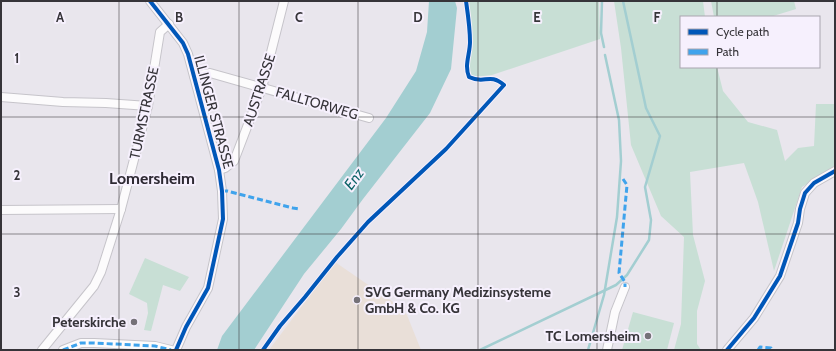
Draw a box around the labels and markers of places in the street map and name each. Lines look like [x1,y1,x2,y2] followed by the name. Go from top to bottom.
[365,283,551,317] place label: SVG Germany Medizinsysteme GmbH & Co. KG
[352,295,362,305] marker: SVG Germany Medizinsysteme GmbH & Co. KG
[52,313,126,331] place label: Peterskirche
[129,317,139,327] marker: Peterskirche
[545,327,640,345] place label: TC Lomersheim
[643,331,653,341] marker: TC Lomersheim

